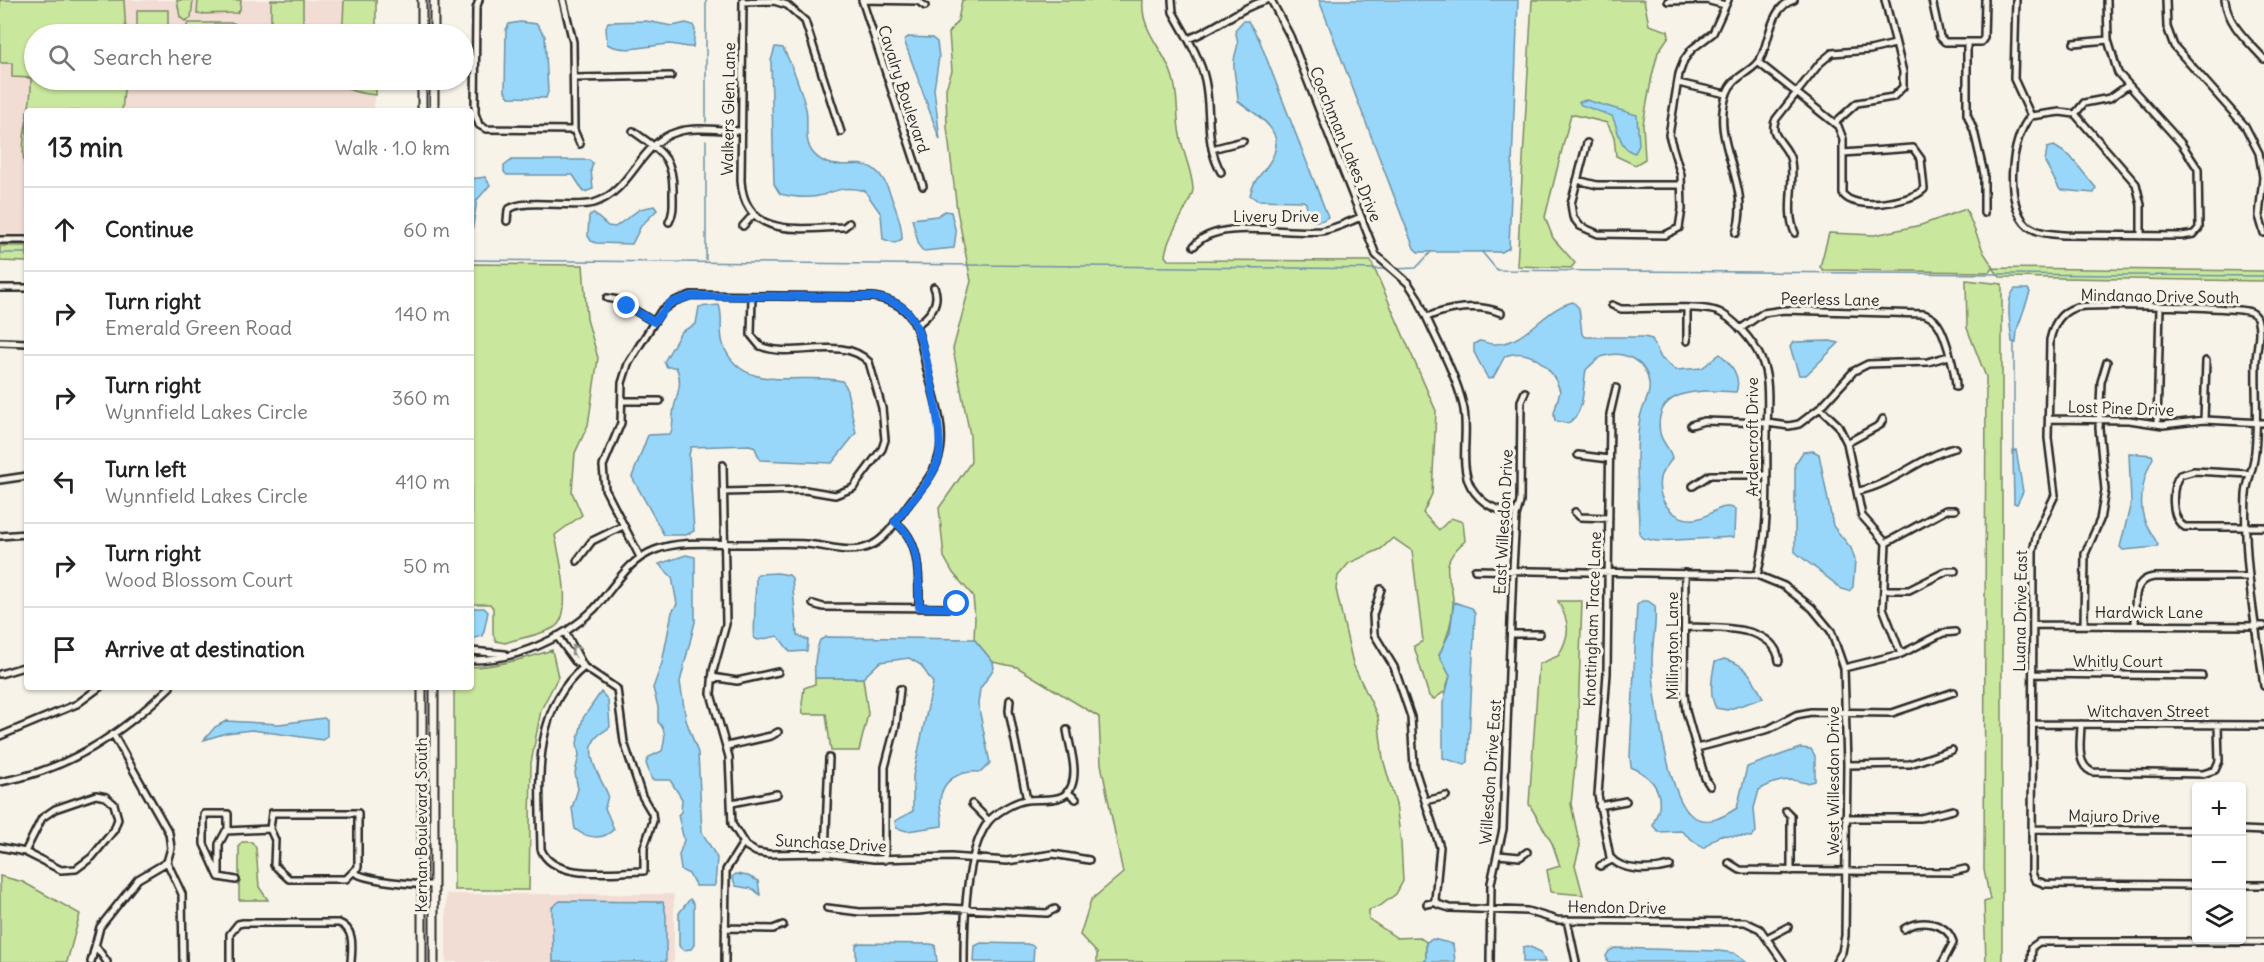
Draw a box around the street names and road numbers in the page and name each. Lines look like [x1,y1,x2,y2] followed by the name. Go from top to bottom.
[874,23,934,155] street label: Cavalry Boulevard
[717,42,739,176] street label: Walkers Glen Lane
[1306,64,1386,224] street label: Coachman Lakes Drive
[1233,206,1319,226] street label: Livery Drive
[2080,285,2240,307] street label: Mindanao Drive South
[1780,288,1880,310] street label: Peerless Lane
[1742,377,1762,497] street label: Ardencroft Drive
[2067,396,2175,420] street label: Lost Pine Drive
[1489,449,1517,595] street label: East Willesdon Drive
[1579,531,1605,707] street label: Knottingham Trace Lane
[2009,549,2031,672] street label: Luana Drive East
[1662,592,1682,700] street label: Millington Lane
[2095,602,2203,622] street label: Hardwick Lane
[2073,651,2164,671] street label: Whitly Court
[1475,698,1505,845] street label: Willesdon Drive East
[2087,701,2210,721] street label: Witchaven Street
[1823,706,1843,856] street label: West Willesdon Drive
[411,737,431,913] street label: Kernan Boulevard South
[2068,805,2160,827] street label: Majuro Drive
[775,830,887,856] street label: Sunchase Drive
[1568,896,1666,918] street label: Hendon Drive

